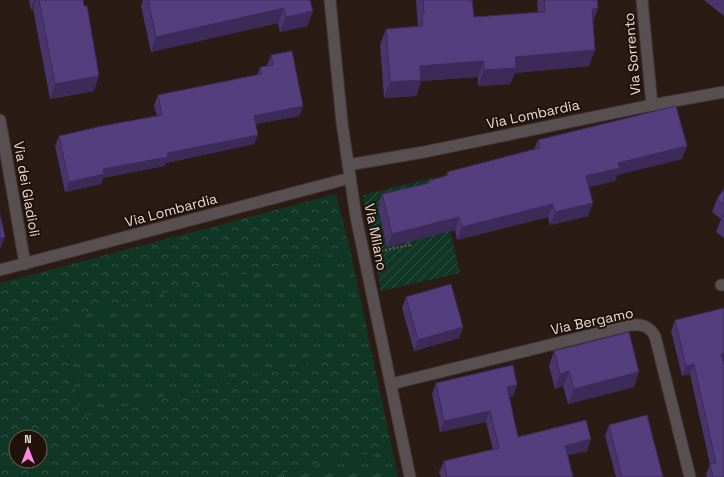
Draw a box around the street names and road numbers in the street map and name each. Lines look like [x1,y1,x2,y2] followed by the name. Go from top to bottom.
[619,12,645,96] street label: Via Sorrento
[485,95,581,133] street label: Via Lombardia
[10,140,44,238] street label: Via dei Gladioli
[123,189,219,231] street label: Via Lombardia
[361,202,391,272] street label: Via Milano
[549,303,635,339] street label: Via Bergamo

